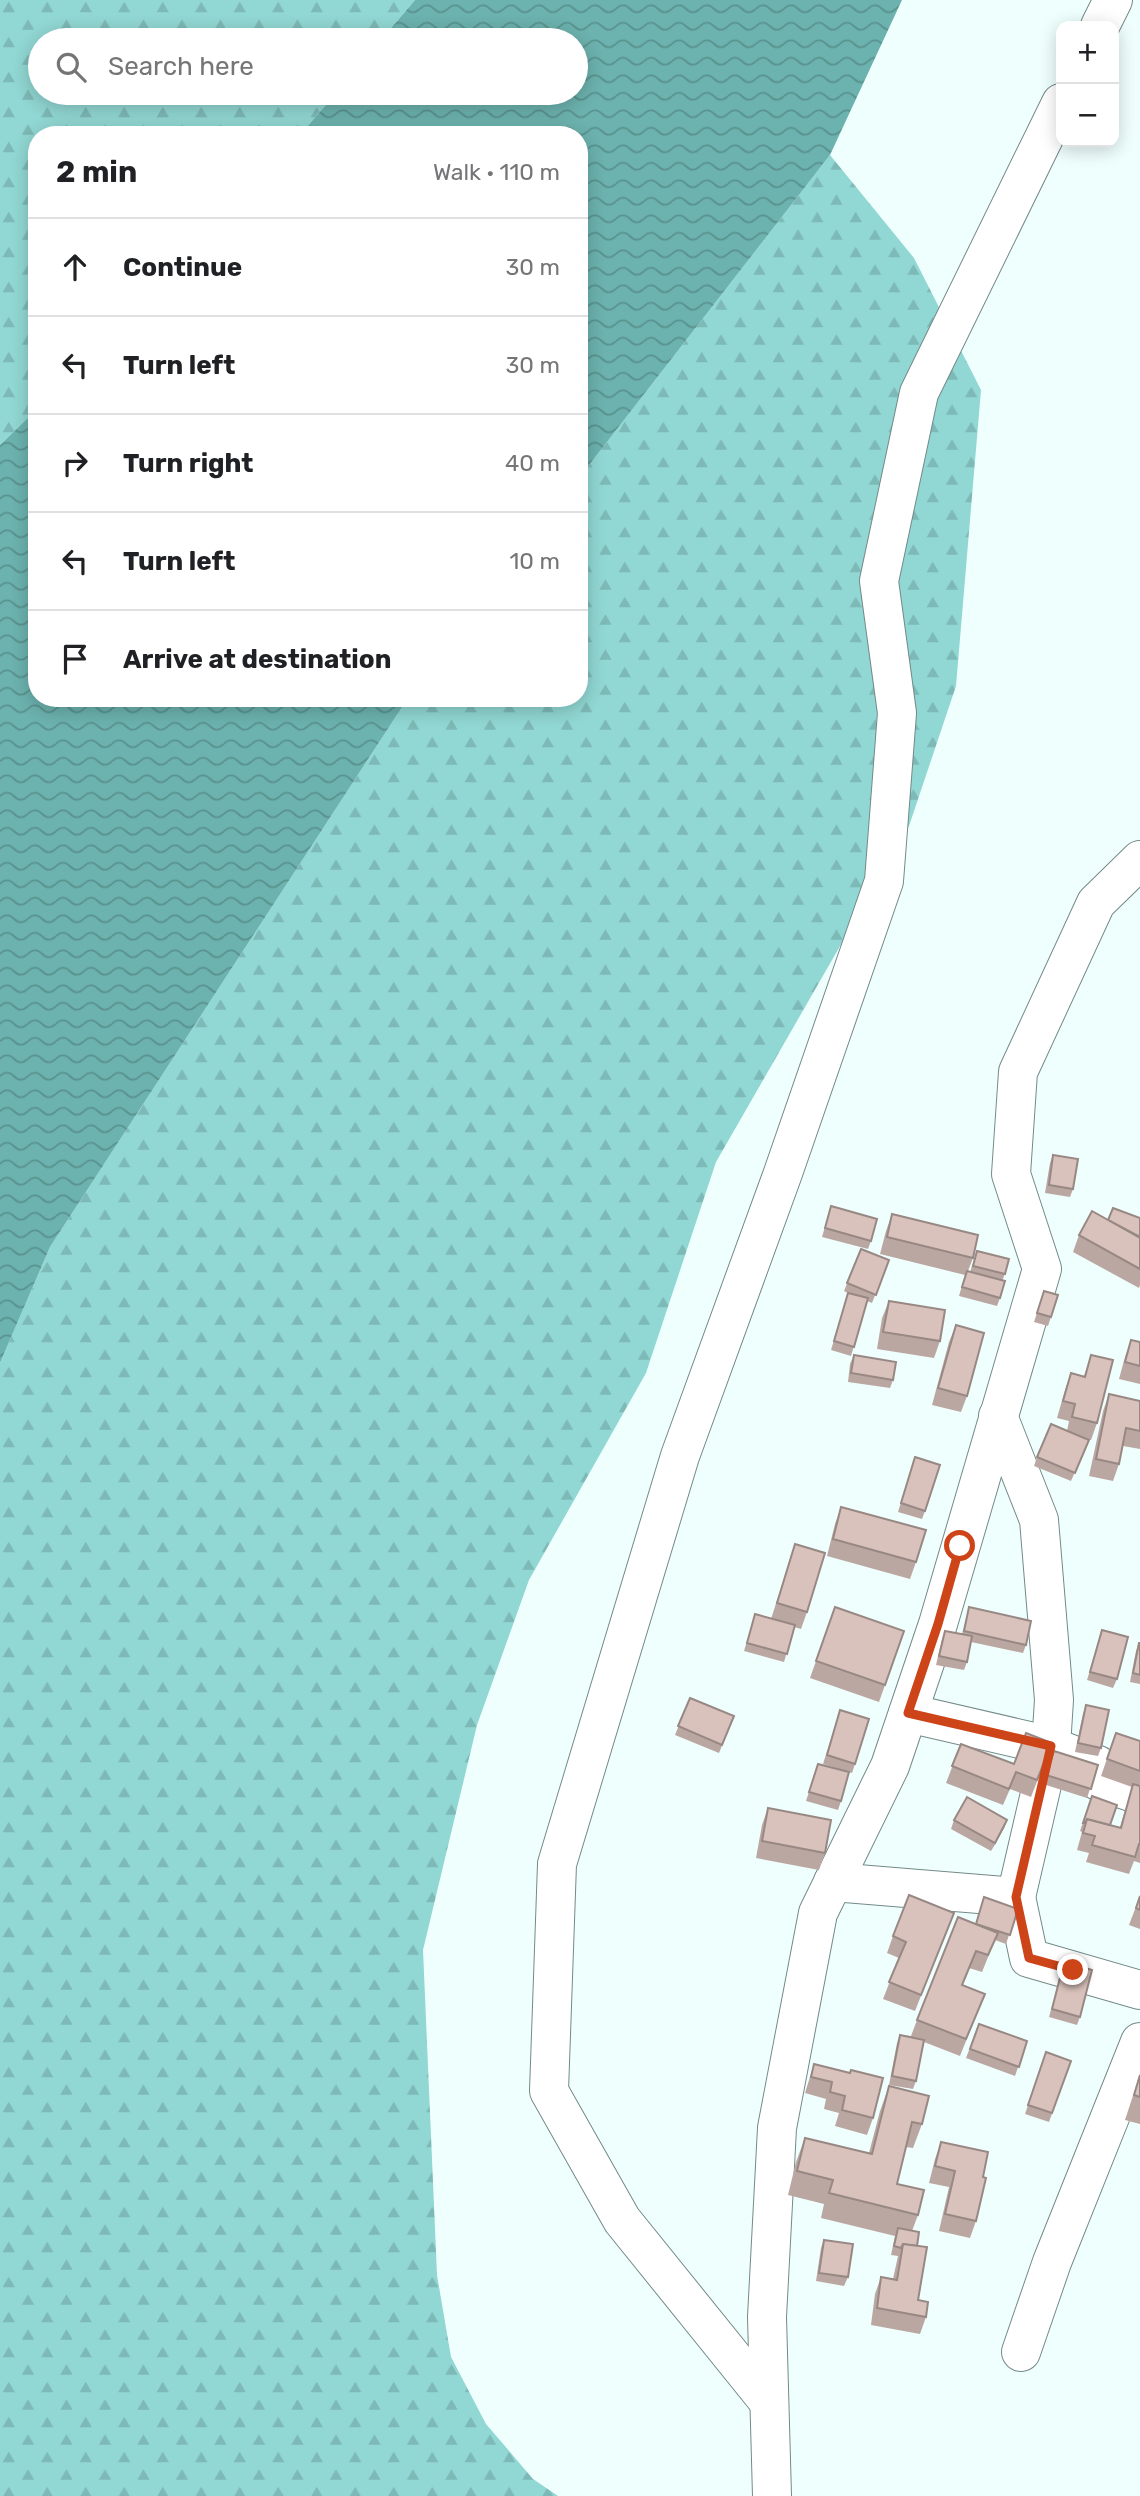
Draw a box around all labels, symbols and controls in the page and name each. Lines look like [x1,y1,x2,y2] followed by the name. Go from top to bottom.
[1056,21,1119,147] map controls
[1056,21,1119,84] button: +
[28,28,588,105] search box
[52,48,90,86] icon: search
[108,51,254,82] text: Search here
[1056,84,1119,147] button: −
[56,154,137,190] text: 2 min
[433,158,560,186] text: Walk · 110 m
[56,248,94,286] icon: ahead
[123,252,242,283] text: Continue
[505,253,560,281] text: 30 m
[56,346,94,384] icon: left
[123,350,235,381] text: Turn left
[505,351,560,379] text: 30 m
[56,444,94,482] icon: right
[123,448,253,479] text: Turn right
[505,449,560,477] text: 40 m
[56,542,94,580] icon: left
[123,546,235,577] text: Turn left
[509,547,560,575] text: 10 m
[56,640,94,678] icon: arrive
[123,644,391,675] text: Arrive at destination
[944,1530,975,1561] route start
[1057,1954,1088,1985] route end

